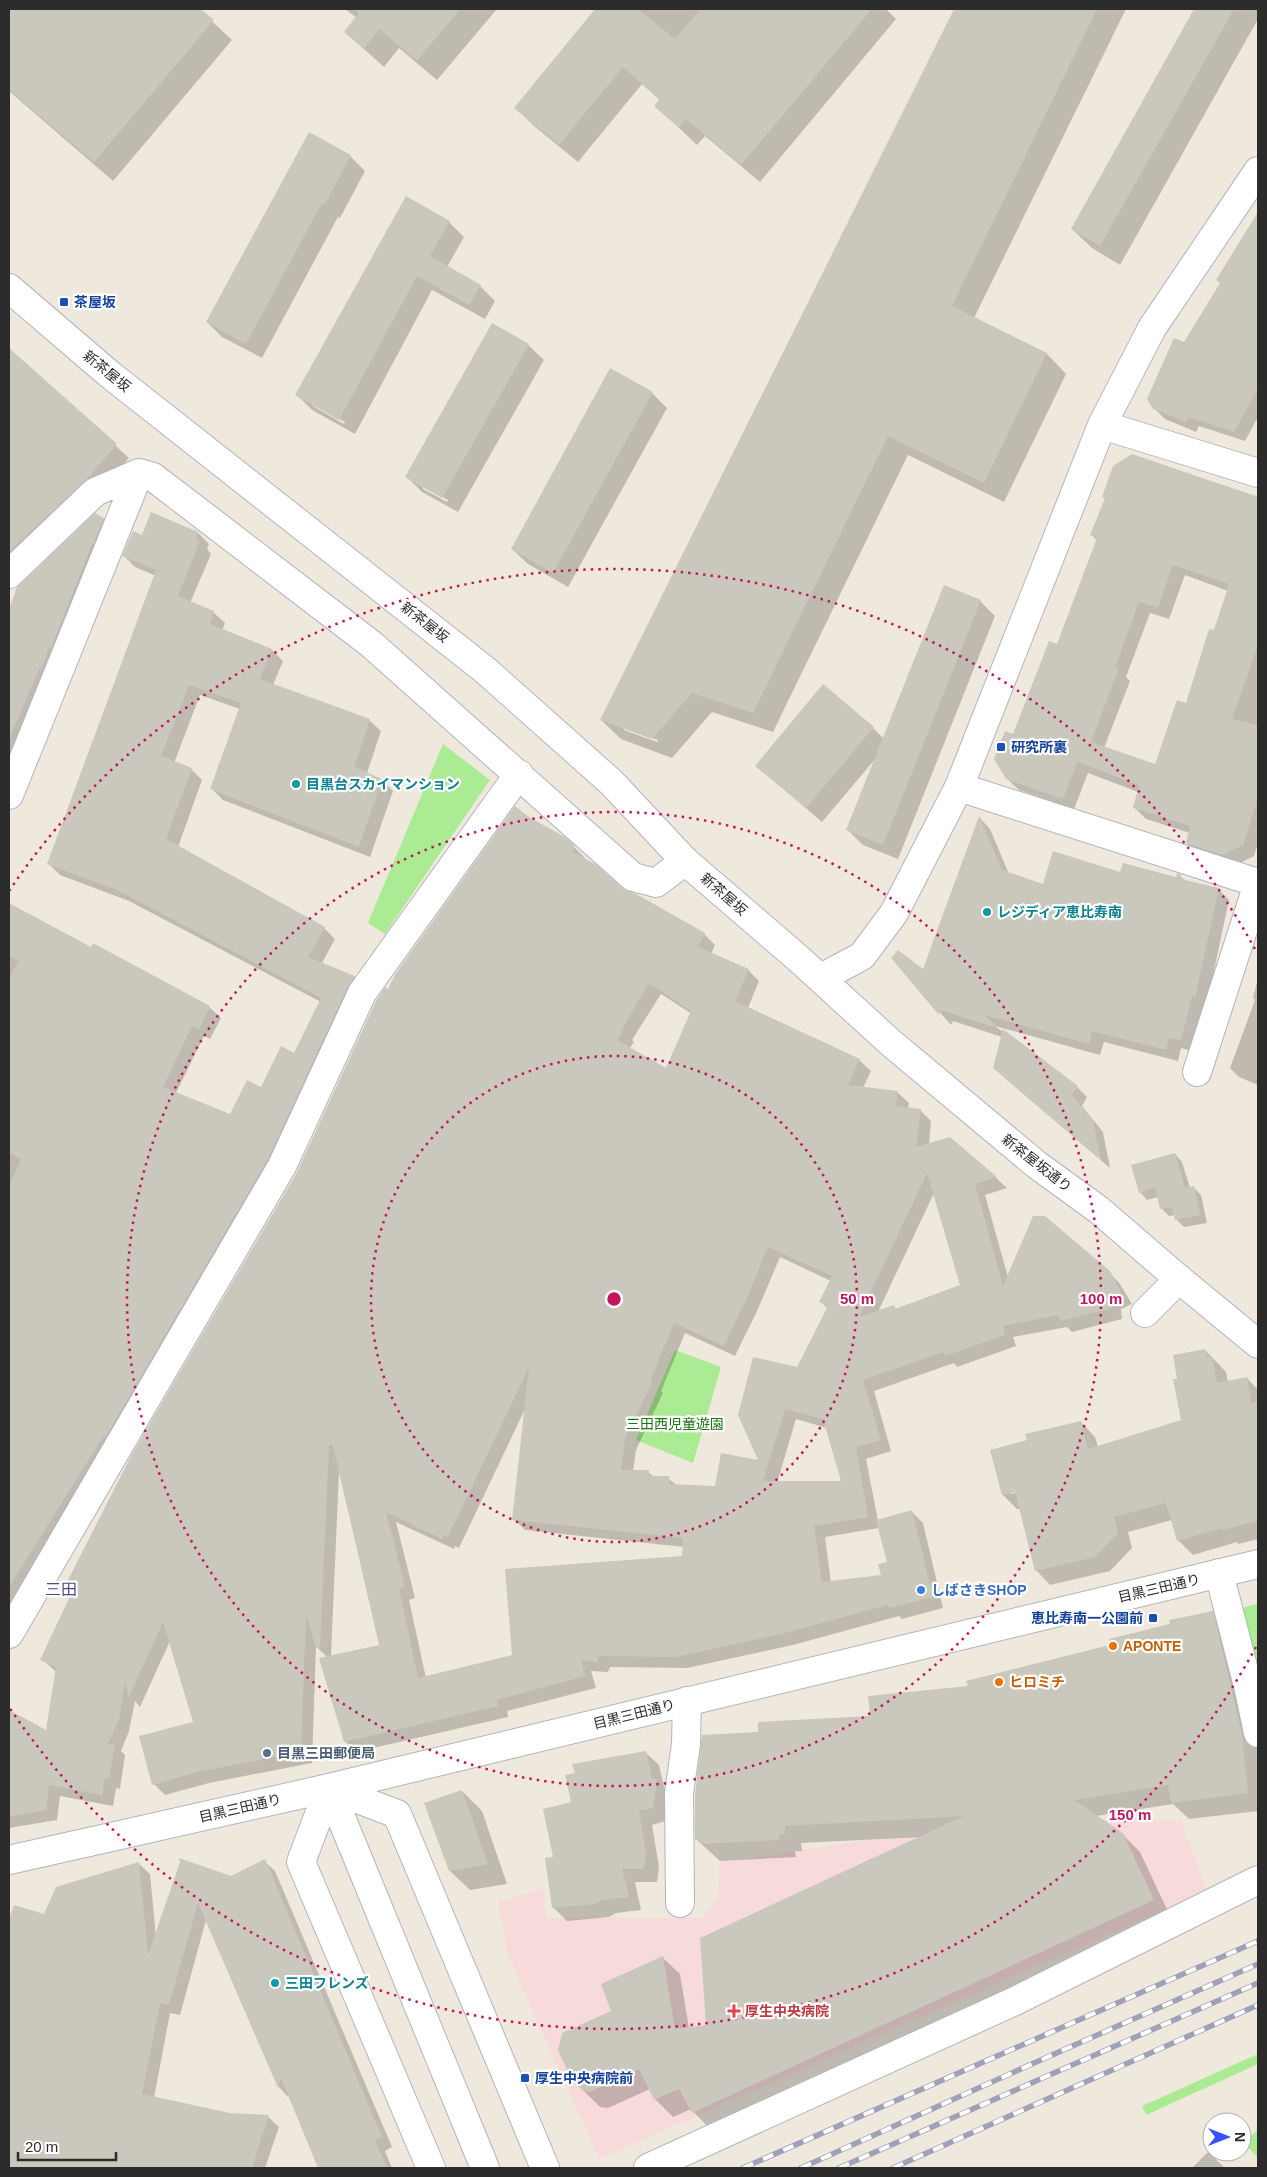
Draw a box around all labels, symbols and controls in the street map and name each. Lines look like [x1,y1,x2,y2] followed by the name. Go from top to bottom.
[74,294,116,310] place label: 茶屋坂
[58,296,70,308] marker: 茶屋坂
[80,347,134,395] street label: 新茶屋坂
[398,598,452,646] street label: 新茶屋坂
[1011,739,1067,755] place label: 研究所裏
[995,741,1007,753] marker: 研究所裏
[306,776,460,792] place label: 目黒台スカイマンション
[290,778,302,790] marker: 目黒台スカイマンション
[698,870,750,918] street label: 新茶屋坂
[997,904,1122,920] place label: レジディア恵比寿南
[981,906,993,918] marker: レジディア恵比寿南
[999,1131,1075,1195] street label: 新茶屋坂通り
[605,1290,623,1308] centre of rings
[840,1290,874,1307] text: 50 m
[1080,1290,1122,1307] text: 100 m
[626,1416,724,1432] park label: 三田西児童遊園
[1116,1571,1202,1605] street label: 目黒三田通り
[45,1581,77,1598] district label: 三田
[931,1582,1027,1598] place label: しばさきSHOP
[915,1584,927,1596] marker: しばさきSHOP
[1031,1610,1143,1626] place label: 恵比寿南一公園前
[1147,1612,1159,1624] marker: 恵比寿南一公園前
[1123,1638,1181,1654] place label: APONTE
[1107,1640,1119,1652] marker: APONTE
[1009,1674,1065,1690] place label: ヒロミチ
[993,1676,1005,1688] marker: ヒロミチ
[591,1696,677,1732] street label: 目黒三田通り
[277,1745,375,1761] place label: 目黒三田郵便局
[261,1747,273,1759] marker: 目黒三田郵便局
[197,1791,283,1825] street label: 目黒三田通り
[1109,1806,1151,1823] text: 150 m
[285,1975,369,1991] place label: 三田フレンズ
[269,1977,281,1989] marker: 三田フレンズ
[745,2003,829,2019] place label: 厚生中央病院
[727,2004,741,2018] marker: 厚生中央病院
[535,2070,633,2086] place label: 厚生中央病院前
[519,2072,531,2084] marker: 厚生中央病院前
[1202,2112,1252,2162] north arrow
[18,2130,115,2162] scale bar
[1232,2132,1248,2142] text: N
[25,2138,58,2155] text: 20 m

